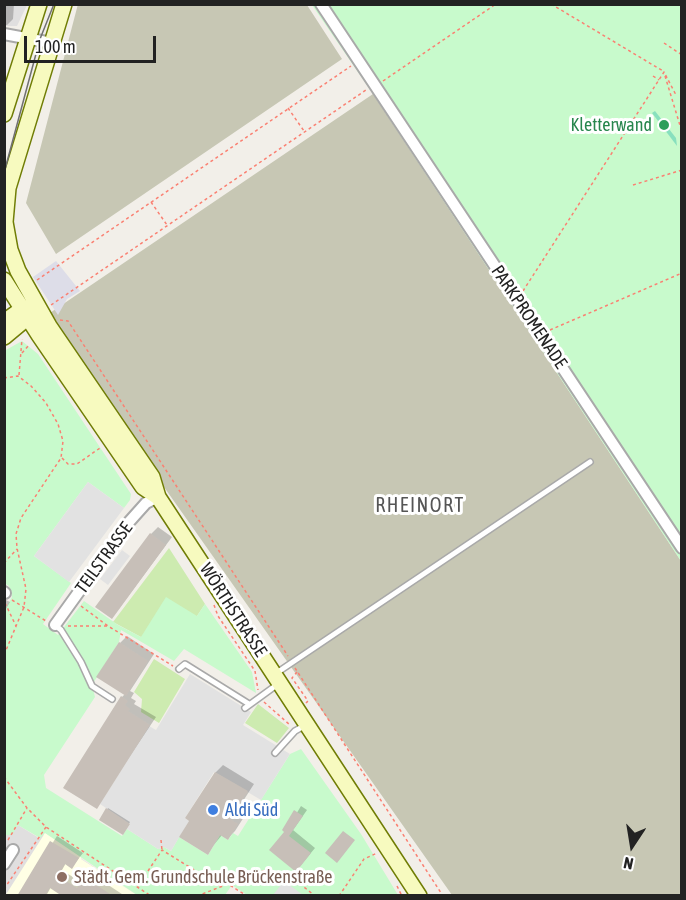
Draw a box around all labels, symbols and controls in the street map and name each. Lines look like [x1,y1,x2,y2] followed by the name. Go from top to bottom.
[27,24,159,62] scale bar
[35,36,76,57] text: 100 m
[571,114,652,136] place label: Kletterwand
[657,118,671,132] marker: Kletterwand
[487,261,571,373] street label: PARKPROMENADE
[375,494,465,518] district label: RHEINORT
[71,518,137,598] street label: TEILSTRASSE
[195,559,271,661] street label: WÖRTHSTRASSE
[225,799,278,821] place label: Aldi Süd
[206,803,220,817] marker: Aldi Süd
[602,816,662,876] north arrow
[622,854,635,873] text: N
[74,866,332,888] place label: Städt. Gem. Grundschule Brückenstraße
[55,870,69,884] marker: Städt. Gem. Grundschule Brückenstraße

